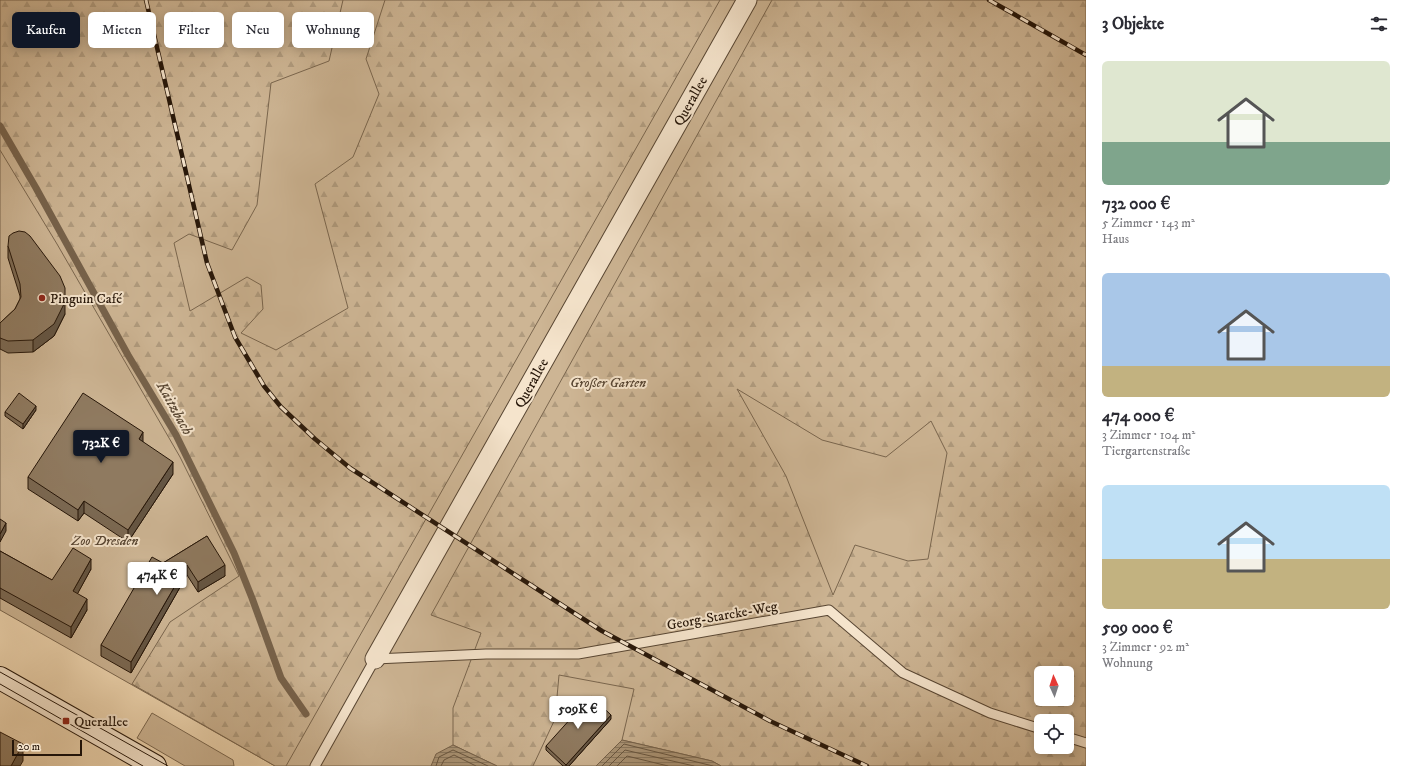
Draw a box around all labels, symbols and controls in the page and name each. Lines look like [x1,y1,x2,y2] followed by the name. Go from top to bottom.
[12,12,80,48] chip: Kaufen
[88,12,156,48] chip: Mieten
[164,12,224,48] chip: Filter
[232,12,284,48] chip: Neu
[292,12,374,48] chip: Wohnung
[1102,13,1164,35] text: 3 Objekte
[1368,13,1390,35] icon: filters
[670,73,712,129] street label: Querallee
[1210,87,1282,159] icon: home
[1102,193,1170,215] text: 732 000 €
[1102,215,1195,231] text: 5 Zimmer · 143 m²
[1102,231,1129,247] text: Haus
[50,290,122,308] place label: Pinguin Café
[37,293,47,303] marker: Pinguin Café
[1210,299,1282,371] icon: home
[511,355,553,411] street label: Querallee
[570,374,646,392] park label: Großer Garten
[152,377,197,439] water label: Kaitzbach
[1102,405,1174,427] text: 474 000 €
[1102,427,1195,443] text: 3 Zimmer · 104 m²
[68,430,134,464] pin: 732K €
[82,435,120,451] text: 732K €
[1102,443,1191,459] text: Tiergartenstraße
[1210,511,1282,583] icon: home
[71,532,138,550] park label: Zoo Dresden
[124,562,190,596] pin: 474K €
[137,567,177,583] text: 474K €
[665,597,779,635] street label: Georg-Starcke-Weg
[1102,617,1173,639] text: 509 000 €
[1102,639,1189,655] text: 3 Zimmer · 92 m²
[1102,655,1152,671] text: Wohnung
[1034,666,1074,706] north arrow
[1034,666,1074,754] map controls
[545,696,611,730] pin: 509K €
[558,701,598,717] text: 509K €
[74,713,128,731] place label: Querallee
[1034,714,1074,754] button: locate
[61,716,71,726] marker: Querallee
[12,738,82,757] scale bar
[18,740,40,754] text: 20 m

